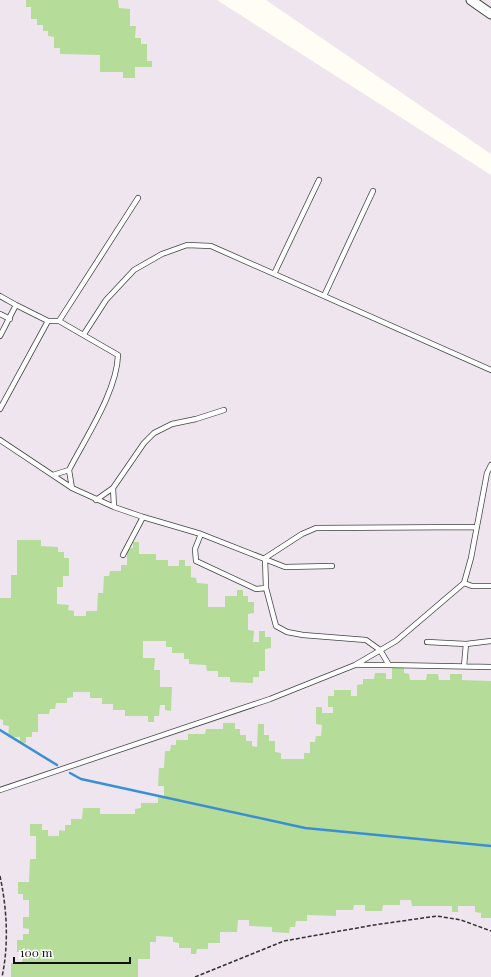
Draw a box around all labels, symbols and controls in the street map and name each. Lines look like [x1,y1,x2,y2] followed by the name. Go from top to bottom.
[14,939,130,965] scale bar
[20,944,53,960] text: 100 m

